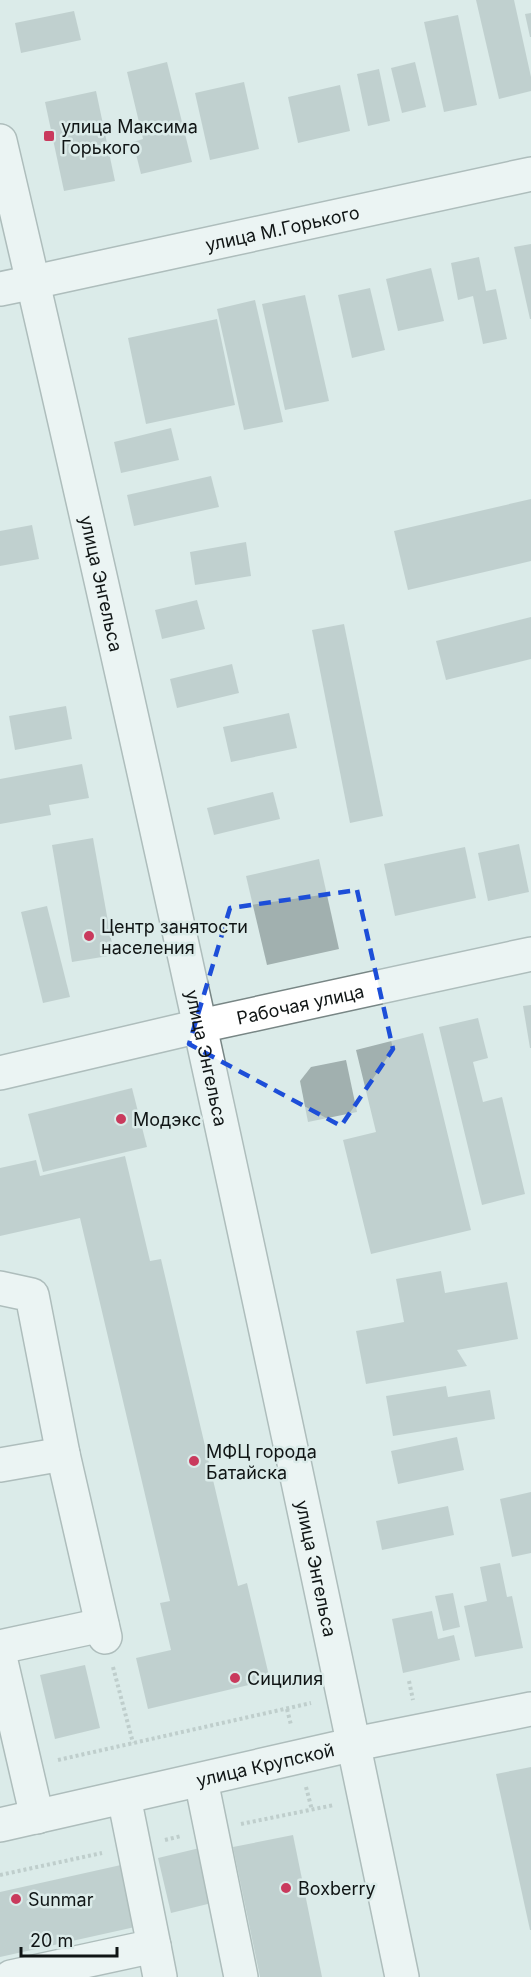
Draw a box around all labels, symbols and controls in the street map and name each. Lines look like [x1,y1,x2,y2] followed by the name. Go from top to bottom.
[61,116,198,158] place label: улица Максима Горького
[42,129,56,143] marker: улица Максима Горького
[203,201,361,255] street label: улица М.Горького
[76,513,127,654] street label: улица Энгельса
[101,916,248,958] place label: Центр занятости населения
[82,929,96,943] marker: Центр занятости населения
[234,980,366,1028] street label: Рабочая улица
[182,988,232,1128] street label: улица Энгельса
[133,1109,201,1130] place label: Модэкс
[114,1112,128,1126] marker: Модэкс
[206,1441,317,1483] place label: МФЦ города Батайска
[187,1454,201,1468] marker: МФЦ города Батайска
[292,1498,341,1639] street label: улица Энгельса
[247,1668,323,1689] place label: Сицилия
[228,1671,242,1685] marker: Сицилия
[194,1739,336,1790] street label: улица Крупской
[298,1878,376,1899] place label: Boxberry
[279,1881,293,1895] marker: Boxberry
[28,1889,94,1910] place label: Sunmar
[9,1892,23,1906] marker: Sunmar
[21,1920,117,1958] scale bar
[30,1930,73,1951] text: 20 m

